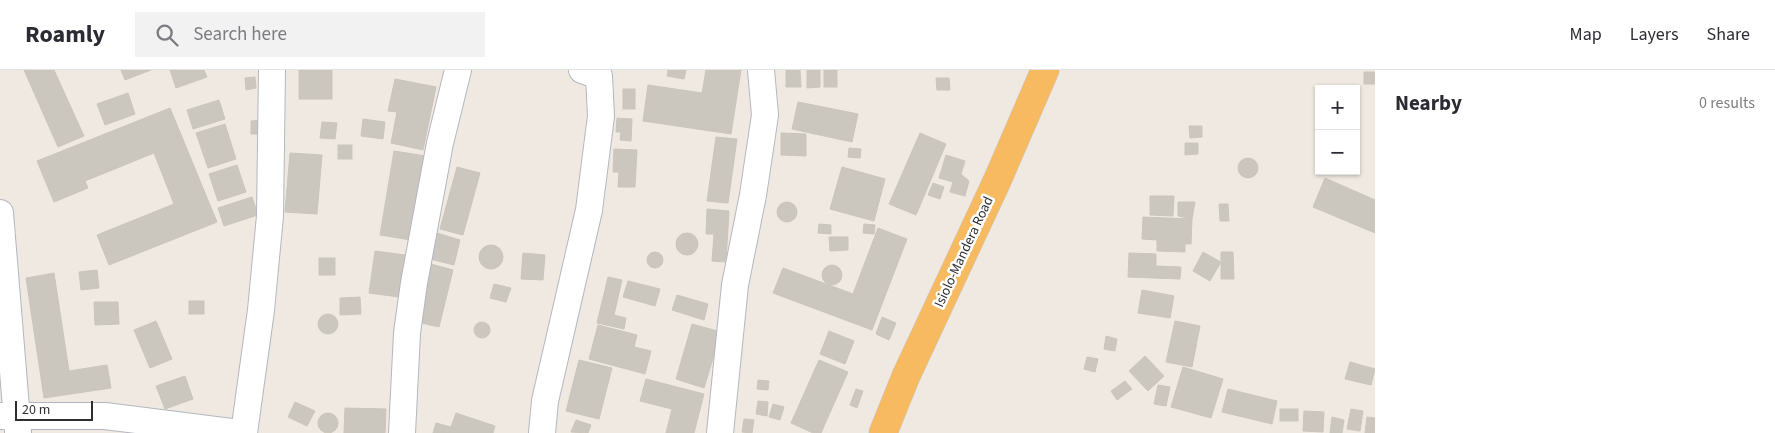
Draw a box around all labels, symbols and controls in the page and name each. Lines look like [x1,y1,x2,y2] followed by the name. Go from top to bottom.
[135,12,485,57] search box
[25,17,105,52] text: Roamly
[153,21,181,49] icon: search
[193,21,287,48] text: Search here
[1570,22,1602,47] text: Map
[1630,22,1679,47] text: Layers
[1707,22,1750,47] text: Share
[1315,85,1360,175] map controls
[1315,85,1360,130] button: +
[1395,88,1462,118] text: Nearby
[1699,92,1755,114] text: 0 results
[1315,130,1360,175] button: −
[930,193,998,311] street label: Isiolo-Mandera Road
[15,398,92,421] scale bar
[22,400,50,420] text: 20 m

